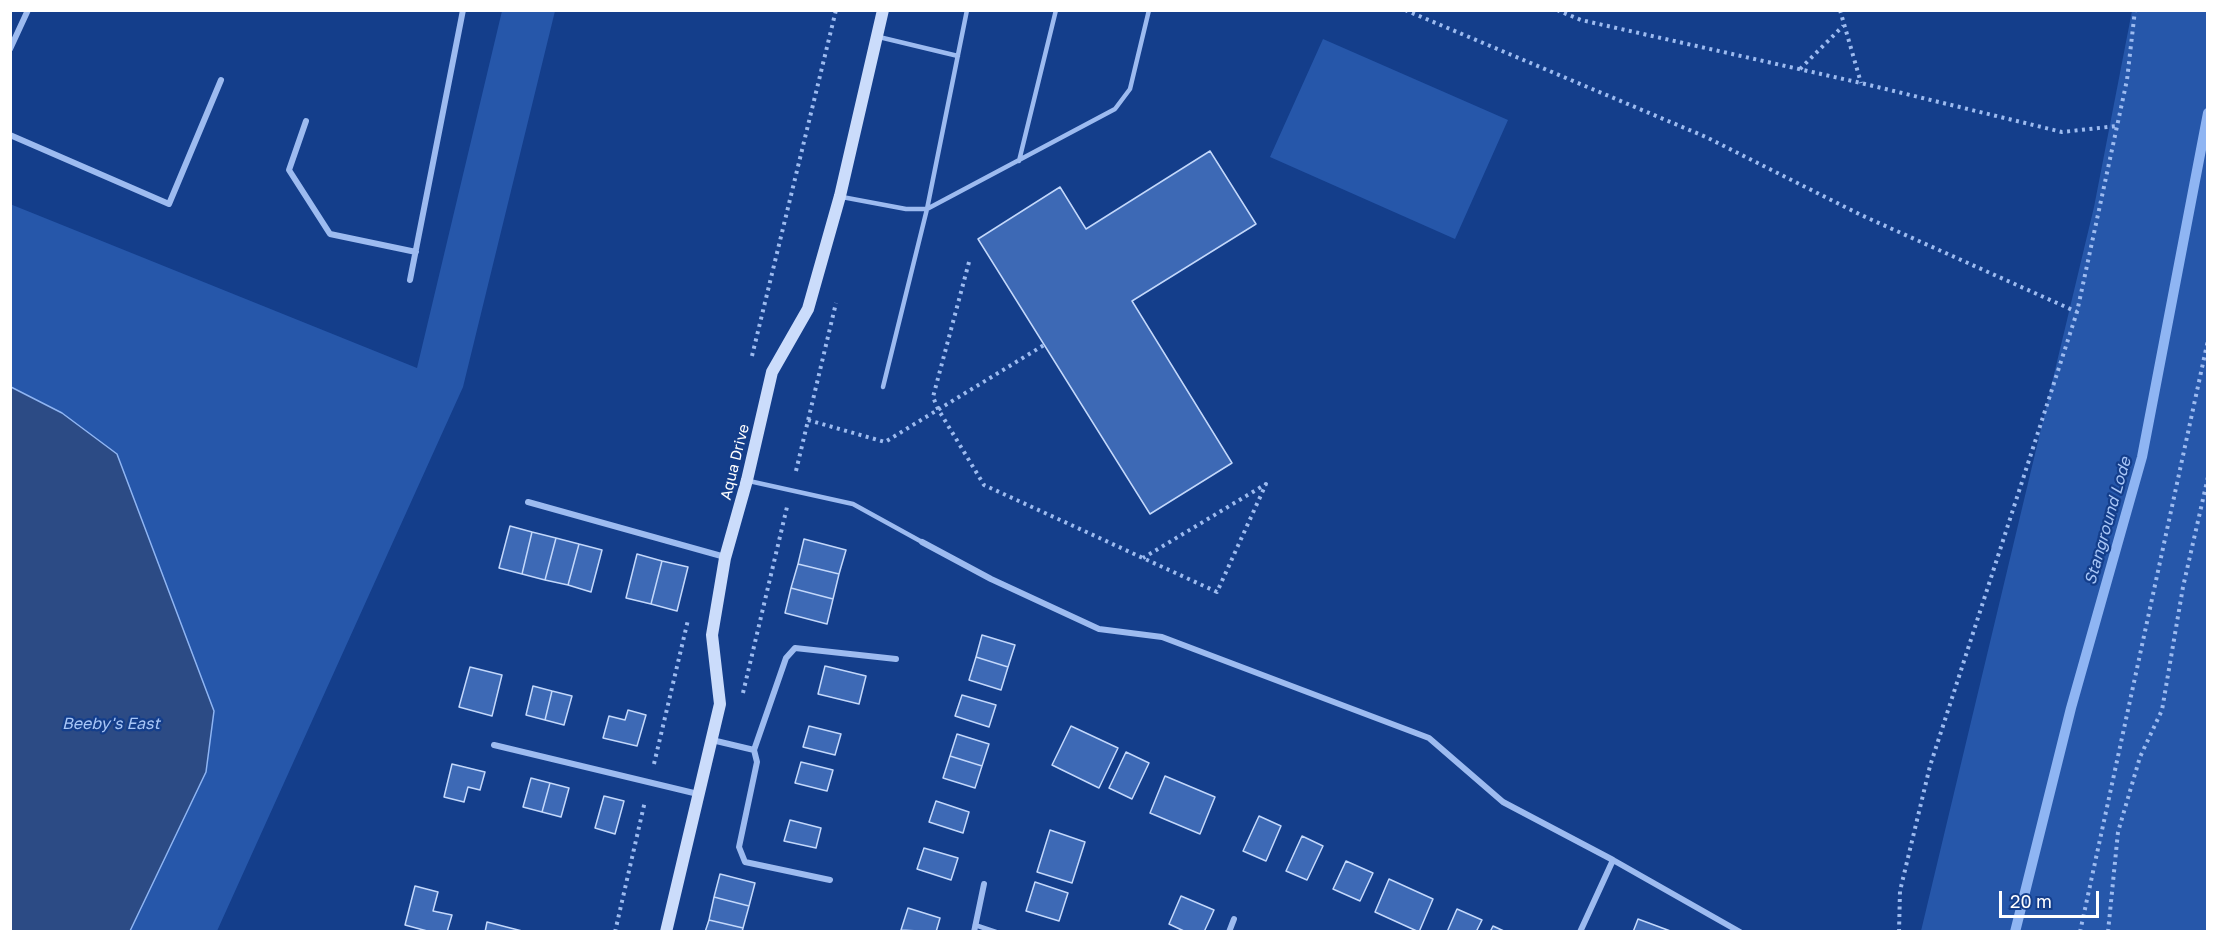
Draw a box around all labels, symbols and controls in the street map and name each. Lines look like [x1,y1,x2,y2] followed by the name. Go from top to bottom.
[717,422,753,502] street label: Aqua Drive
[2081,455,2135,587] water label: Stanground Lode
[62,714,160,734] water label: Beeby's East
[2002,879,2102,917] scale bar
[2010,890,2052,912] text: 20 m

